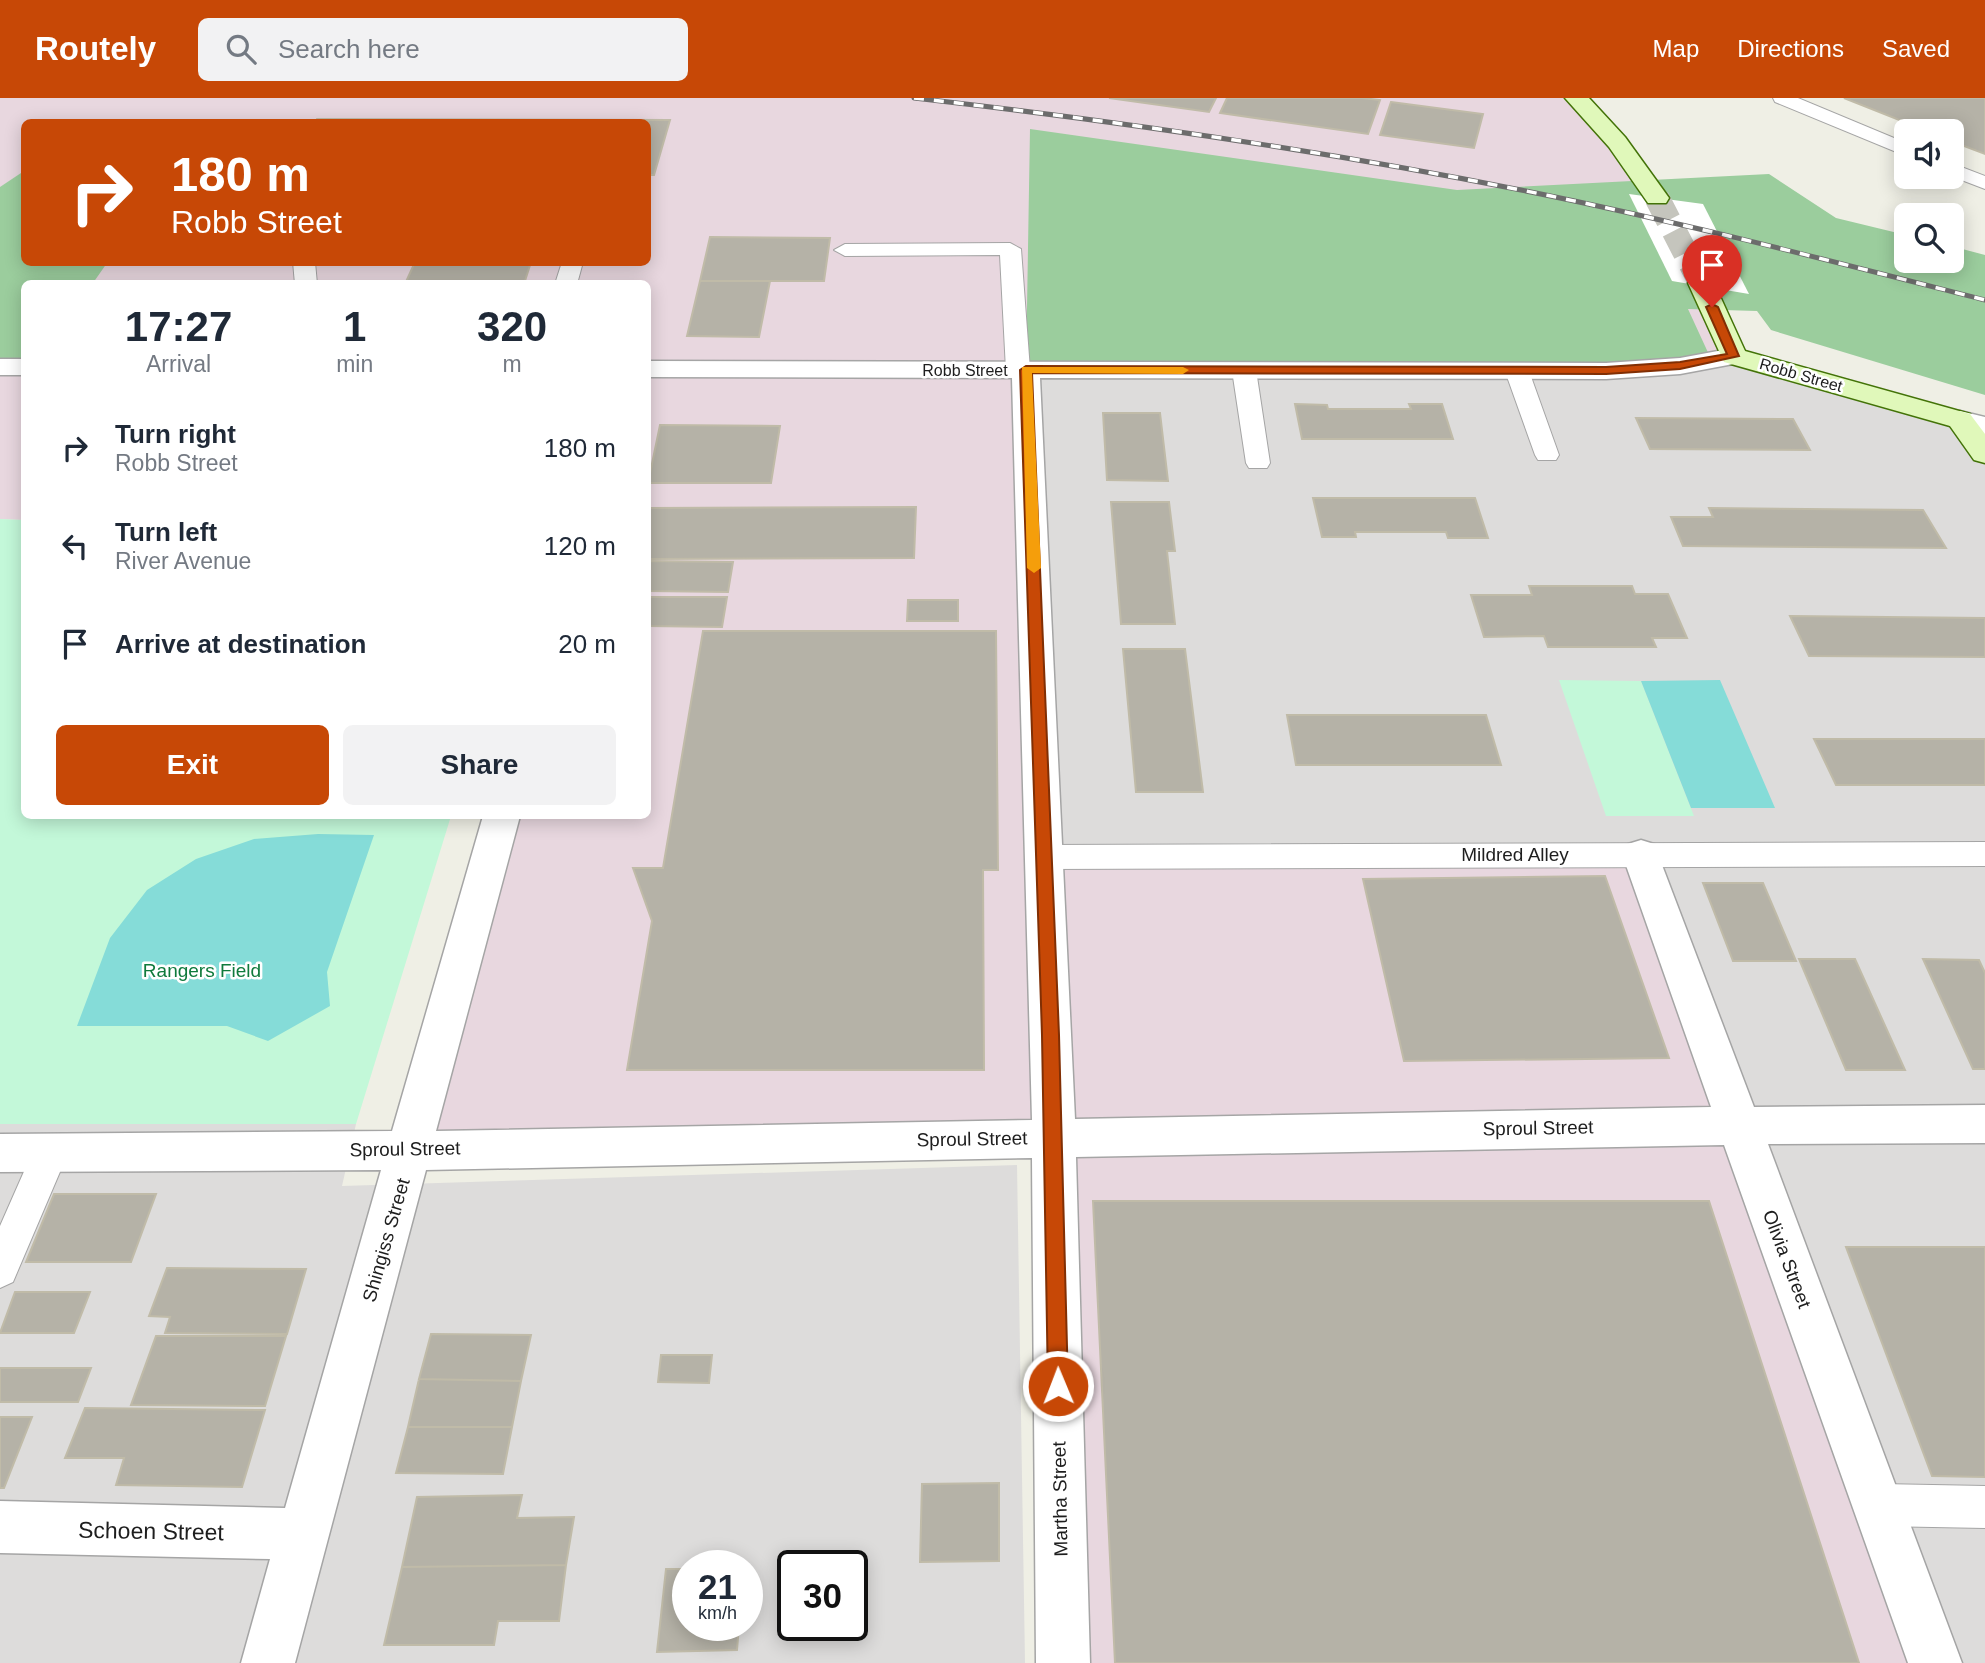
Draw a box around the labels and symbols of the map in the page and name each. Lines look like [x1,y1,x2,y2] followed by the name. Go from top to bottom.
[1682,235,1742,307] pin
[1758,355,1845,395] street label: Robb Street
[922,362,1008,379] street label: Robb Street
[1461,844,1569,865] street label: Mildred Alley
[143,960,261,981] park label: Rangers Field
[1482,1117,1594,1139] street label: Sproul Street
[916,1128,1028,1150] street label: Sproul Street
[349,1138,461,1160] street label: Sproul Street
[358,1175,414,1304] street label: Shingiss Street
[1759,1207,1816,1312] street label: Olivia Street
[1021,1349,1095,1423] position arrow
[1048,1441,1072,1557] street label: Martha Street
[78,1517,225,1545] street label: Schoen Street
[777,1550,868,1641] speed limit sign: 30

